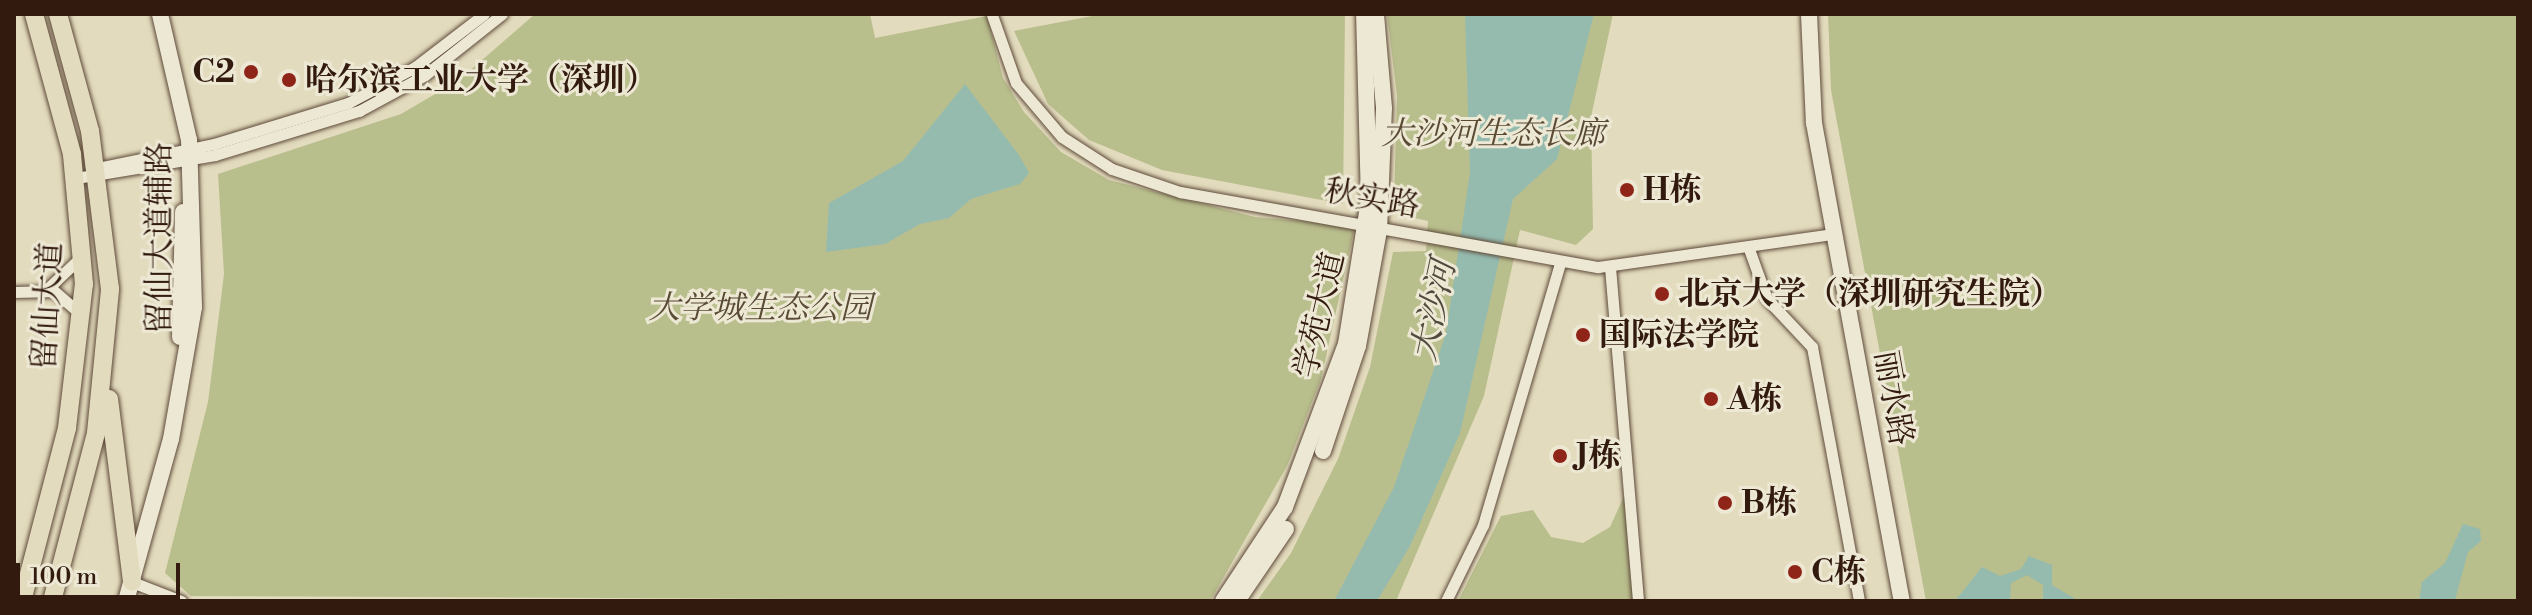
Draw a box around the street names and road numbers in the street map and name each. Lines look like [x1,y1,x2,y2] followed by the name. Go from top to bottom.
[141,142,179,334] street label: 留仙大道辅路
[1321,172,1423,226] street label: 秋实路
[25,241,71,371] street label: 留仙大道
[1287,248,1353,382] street label: 学苑大道
[1866,347,1920,449] street label: 丽水路

